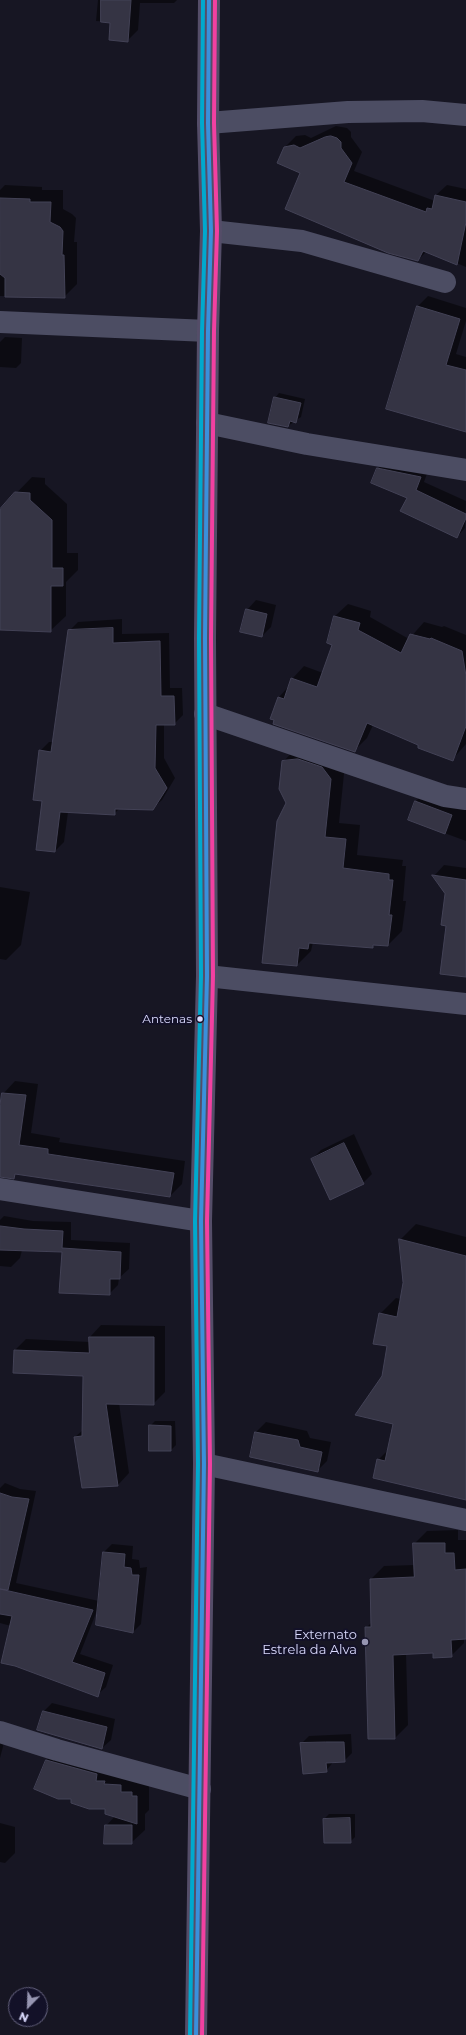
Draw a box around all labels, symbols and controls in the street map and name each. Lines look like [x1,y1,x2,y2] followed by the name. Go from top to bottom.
[142,1012,192,1026] place label: Antenas
[195,1014,205,1024] marker: Antenas
[262,1627,357,1658] place label: Externato Estrela da Alva
[360,1637,370,1647] marker: Externato Estrela da Alva
[8,1987,48,2027] north arrow
[17,2009,31,2025] text: N

